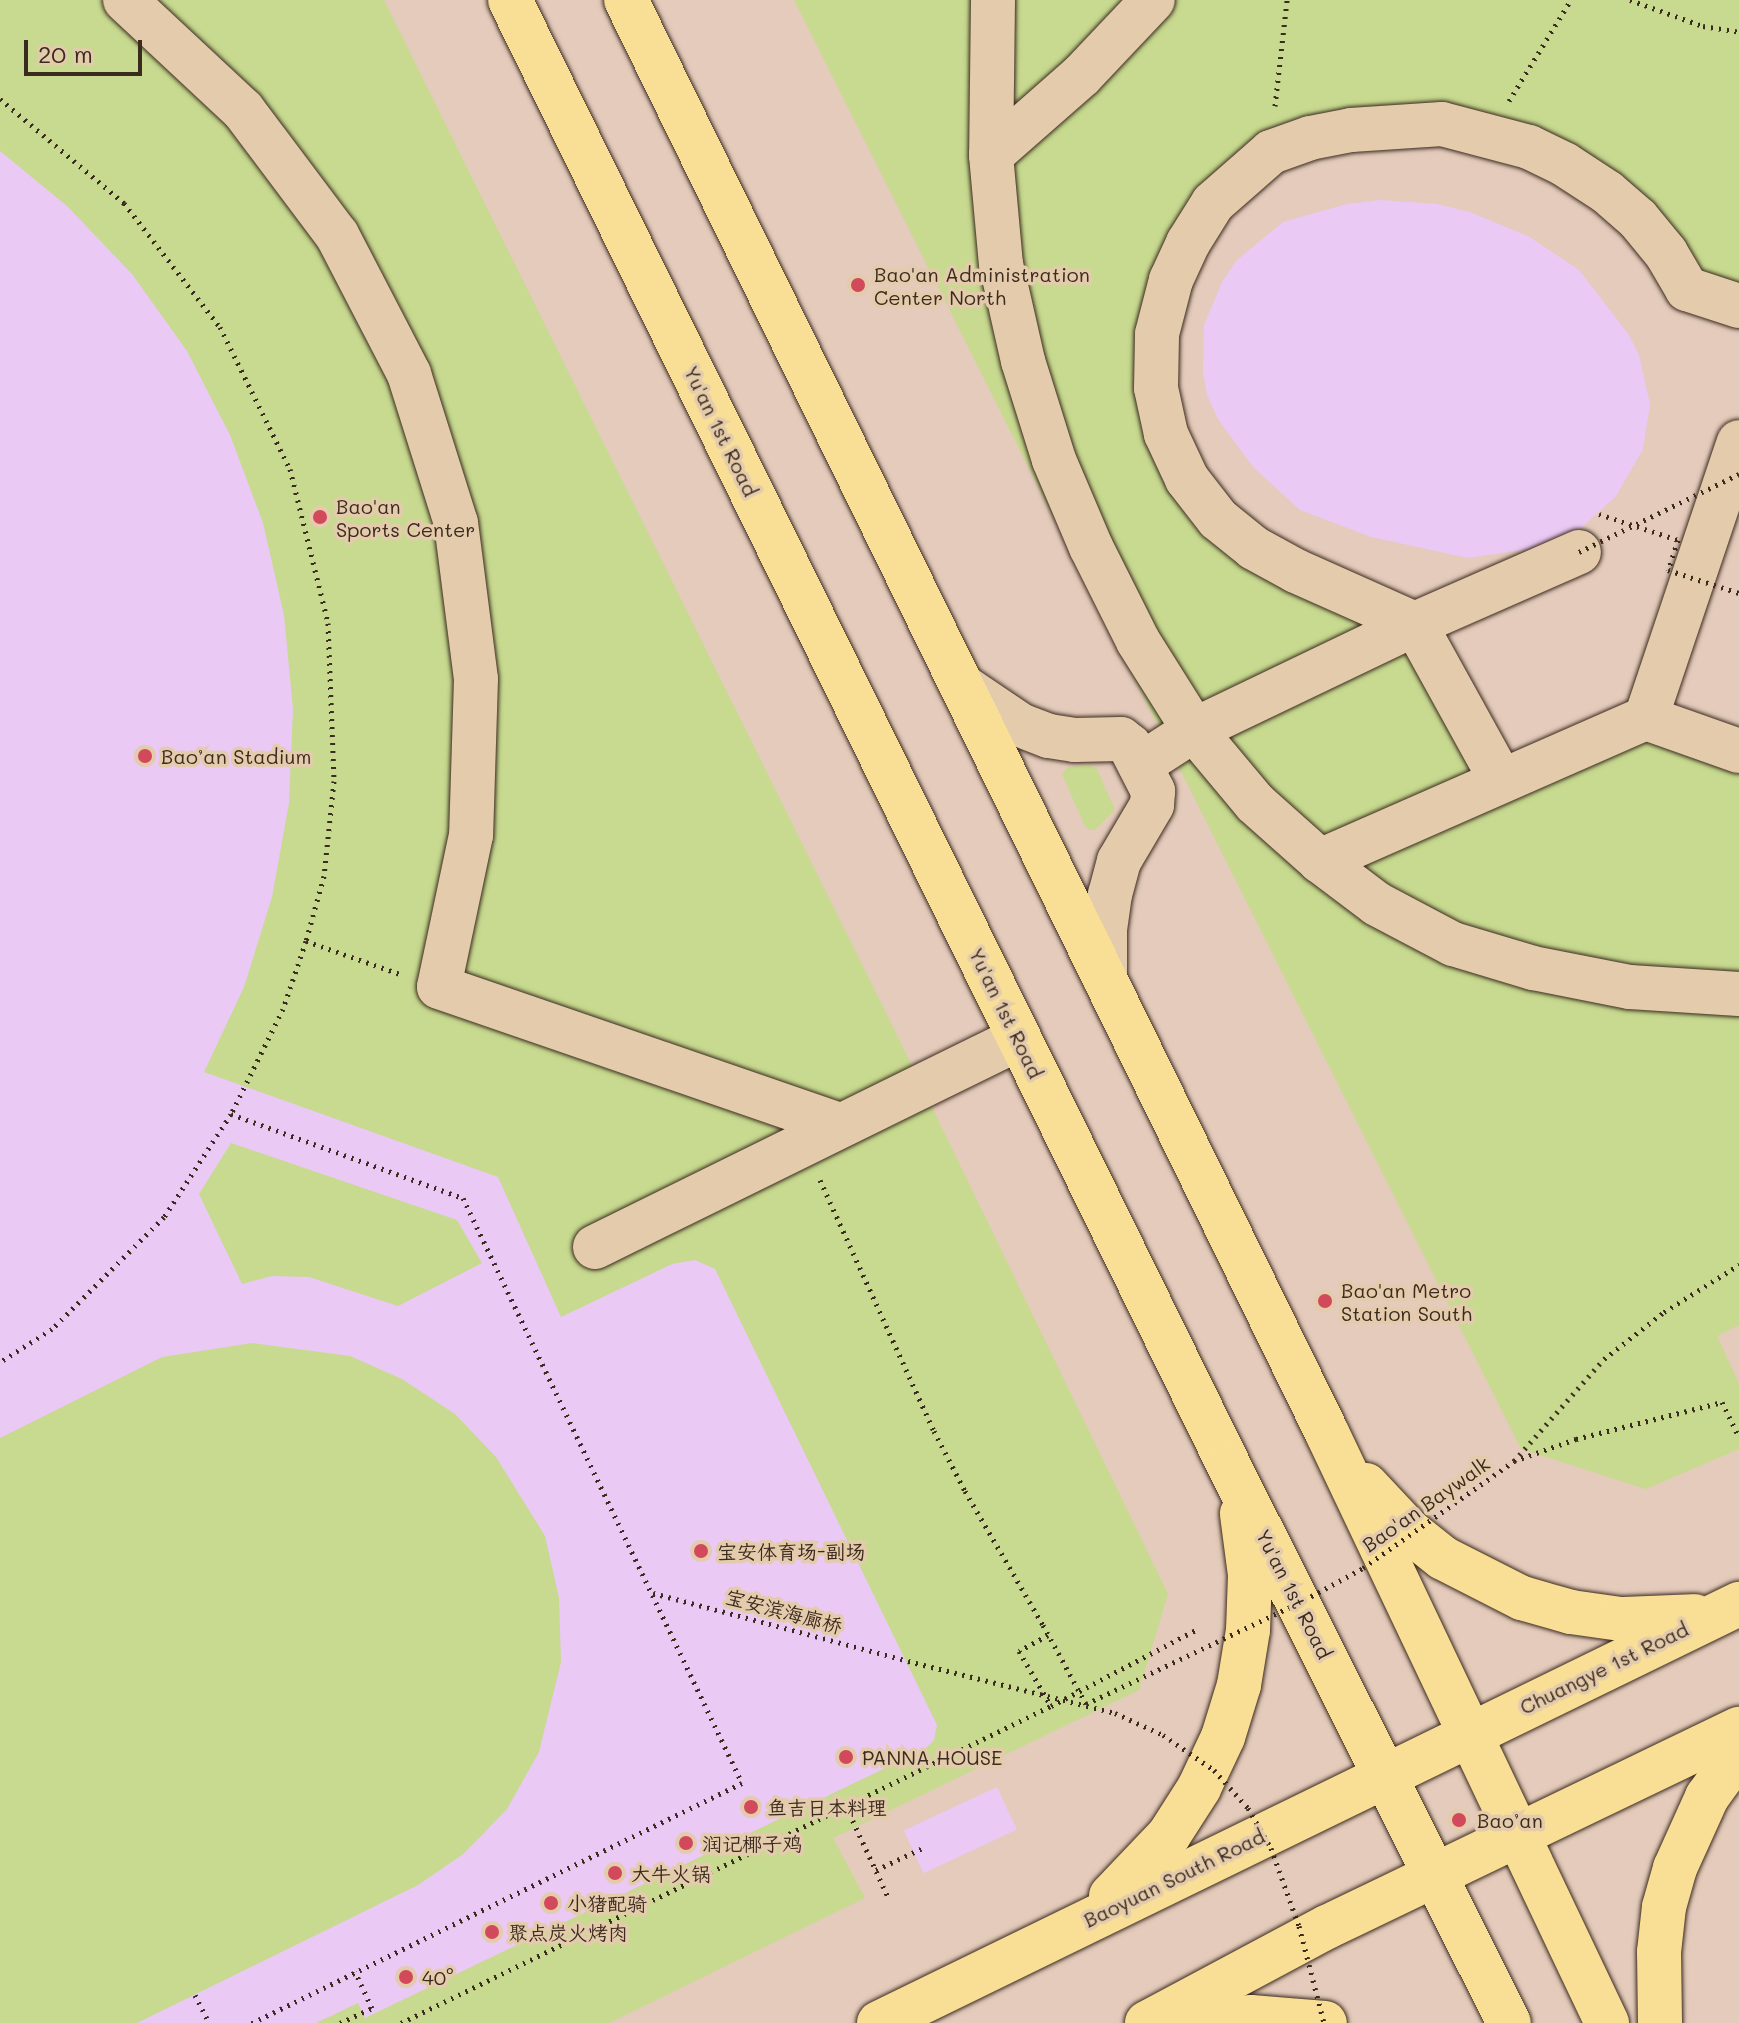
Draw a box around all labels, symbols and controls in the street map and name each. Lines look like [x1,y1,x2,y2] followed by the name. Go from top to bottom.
[28,24,146,74] scale bar
[38,38,93,69] text: 20 m
[874,262,1090,309] place label: Bao'an Administration Center North
[849,276,867,294] marker: Bao'an Administration Center North
[679,362,763,500] street label: Yu'an 1st Road
[336,494,475,541] place label: Bao'an Sports Center
[311,508,329,526] marker: Bao'an Sports Center
[161,744,311,768] place label: Bao’an Stadium
[136,747,154,765] marker: Bao’an Stadium
[964,944,1048,1082] street label: Yu'an 1st Road
[1341,1278,1472,1325] place label: Bao'an Metro Station South
[1316,1292,1334,1310] marker: Bao'an Metro Station South
[1358,1451,1494,1557] street label: Bao'an Baywalk
[1251,1525,1337,1663] street label: Yu'an 1st Road
[717,1539,865,1563] place label: 宝安体育场-副场
[692,1542,710,1560] marker: 宝安体育场-副场
[723,1584,845,1638] street label: 宝安滨海廊桥
[1516,1617,1692,1719] street label: Chuangye 1st Road
[862,1745,1002,1769] place label: PANNA HOUSE
[837,1748,855,1766] marker: PANNA HOUSE
[767,1795,887,1819] place label: 鱼吉日本料理
[742,1798,760,1816] marker: 鱼吉日本料理
[1477,1808,1543,1832] place label: Bao’an
[1448,1809,1470,1831] marker: Bao’an
[1080,1824,1268,1932] street label: Baoyuan South Road
[702,1831,802,1855] place label: 润记椰子鸡
[677,1834,695,1852] marker: 润记椰子鸡
[631,1861,711,1885] place label: 大牛火锅
[606,1864,624,1882] marker: 大牛火锅
[567,1891,647,1915] place label: 小猪配骑
[542,1894,560,1912] marker: 小猪配骑
[508,1920,628,1944] place label: 聚点炭火烤肉
[483,1923,501,1941] marker: 聚点炭火烤肉
[422,1965,454,1989] place label: 40°
[397,1968,415,1986] marker: 40°

